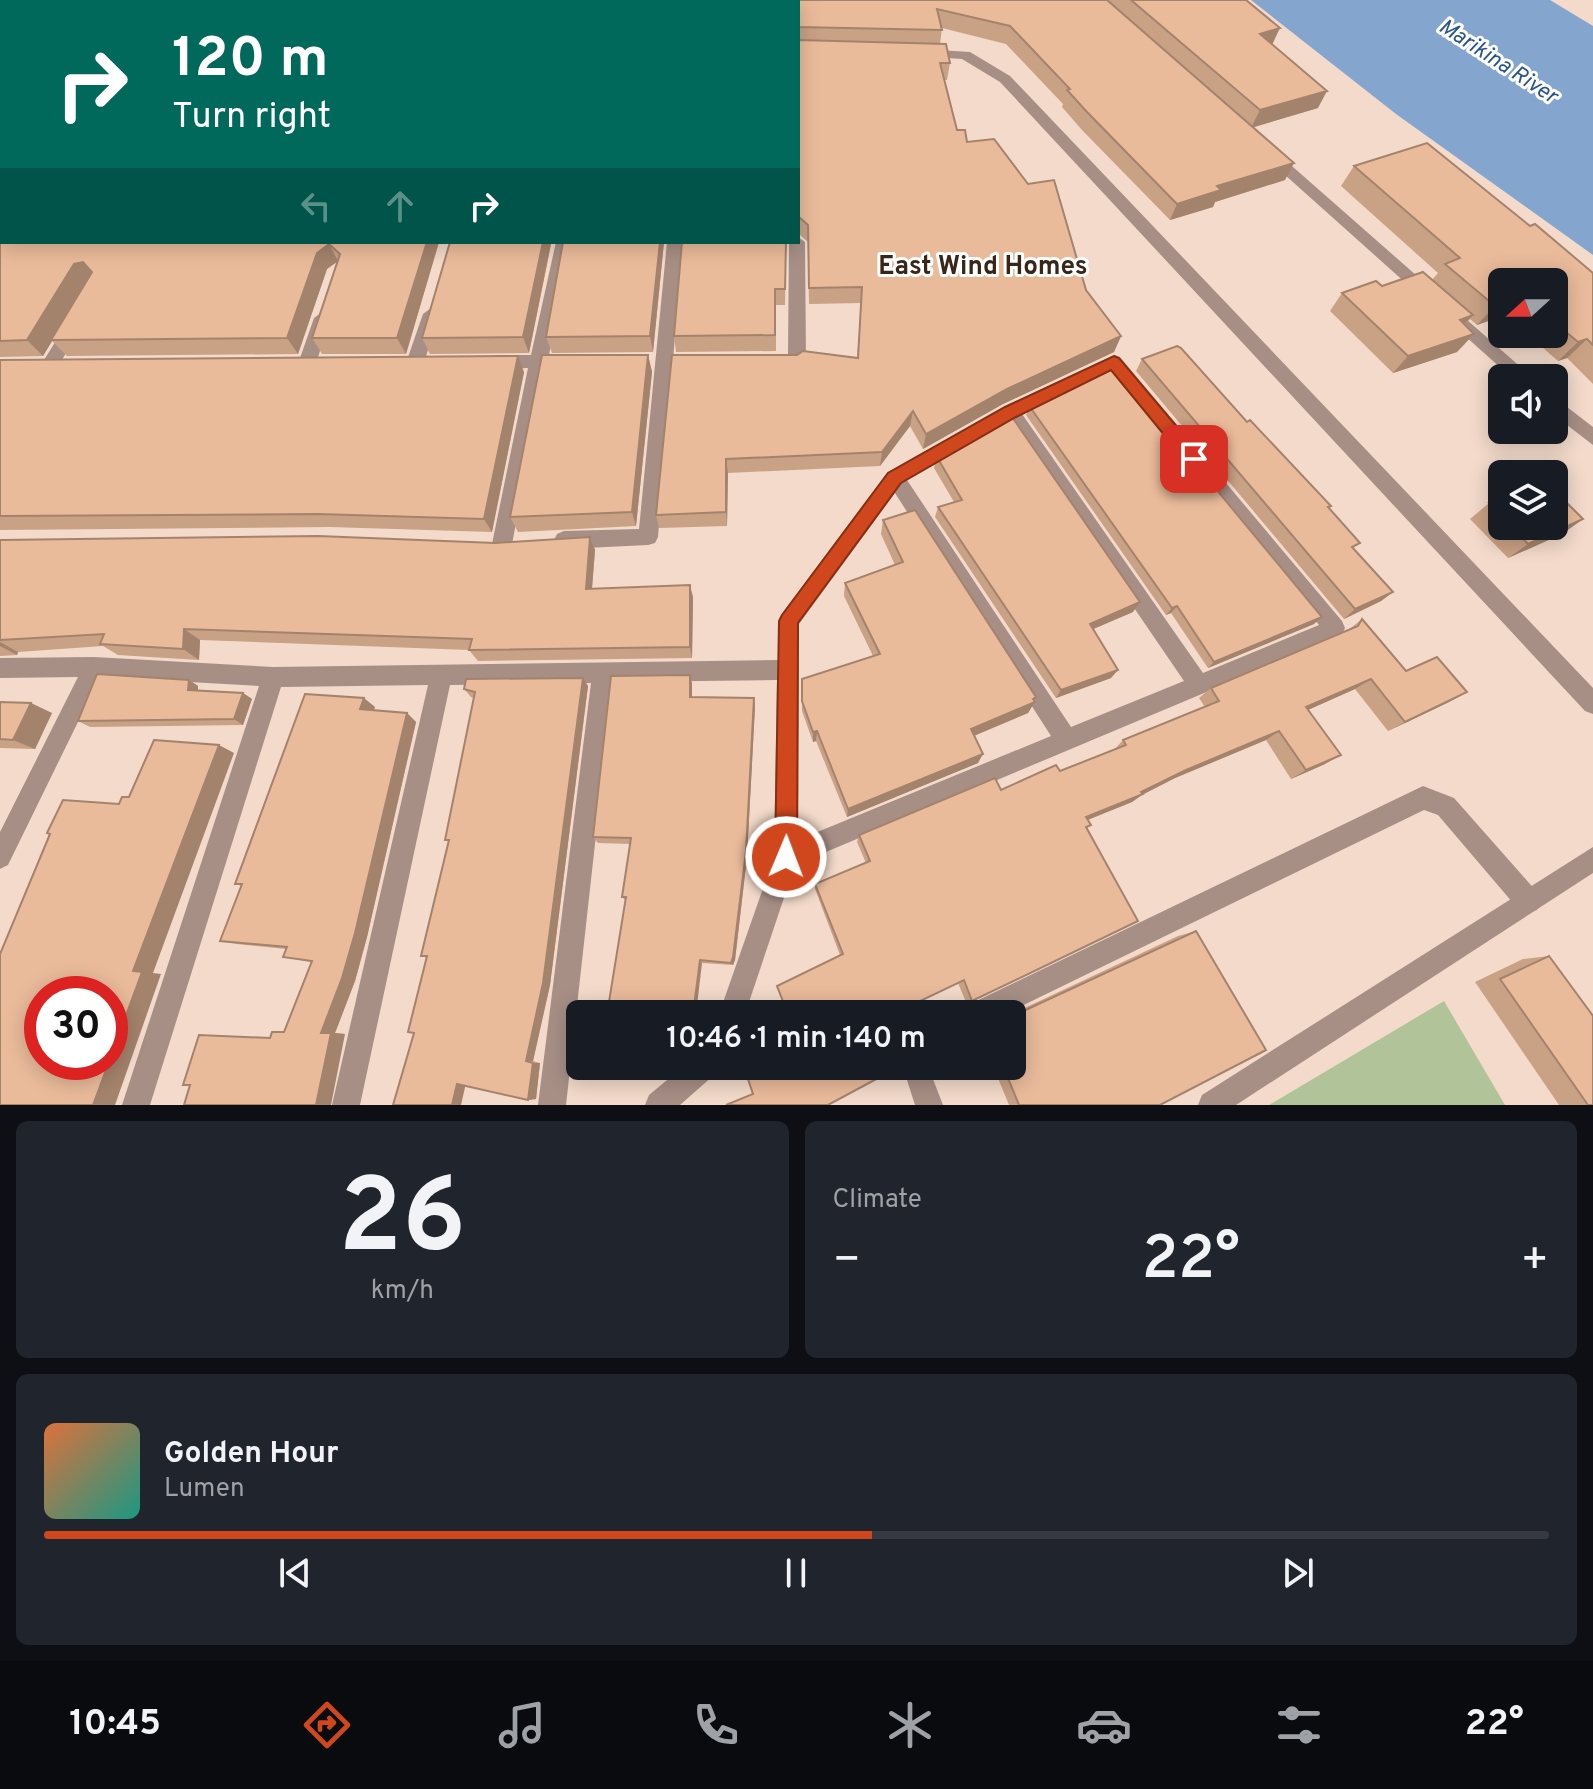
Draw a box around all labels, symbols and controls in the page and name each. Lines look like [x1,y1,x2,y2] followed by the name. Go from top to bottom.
[1433,14,1563,111] water label: Marikina River
[172,26,329,96] text: 120 m
[40,32,144,136] icon: right
[172,95,331,141] text: Turn right
[294,184,338,228] icon: left
[378,184,422,228] icon: ahead
[462,184,506,228] icon: right
[878,251,1088,284] district label: East Wind Homes
[1488,268,1568,348] north arrow
[1488,268,1568,540] map controls
[1488,364,1568,444] button: sound
[1160,425,1228,493] pin
[1172,437,1216,481] icon: arrive
[1488,460,1568,540] button: layers
[744,815,828,899] position arrow
[24,976,128,1080] speed limit sign: 30
[666,1021,926,1058] text: 10:46 · 1 min · 140 m
[338,1157,466,1289] text: 26
[833,1184,922,1217] text: Climate
[1142,1224,1240,1300] text: 22°
[833,1234,861,1290] text: −
[1521,1234,1549,1290] text: +
[371,1275,434,1308] text: km/h
[164,1436,338,1473] text: Golden Hour
[164,1473,245,1506] text: Lumen
[273,1551,317,1595] icon: previous
[774,1551,818,1595] icon: pause
[1276,1551,1320,1595] icon: next
[299,1697,355,1753] icon: directions
[494,1697,550,1753] icon: music
[688,1697,744,1753] icon: phone
[882,1697,938,1753] icon: climate
[1076,1697,1132,1753] icon: car
[1271,1697,1327,1753] icon: filters
[69,1702,161,1748] text: 10:45
[1465,1702,1524,1748] text: 22°

